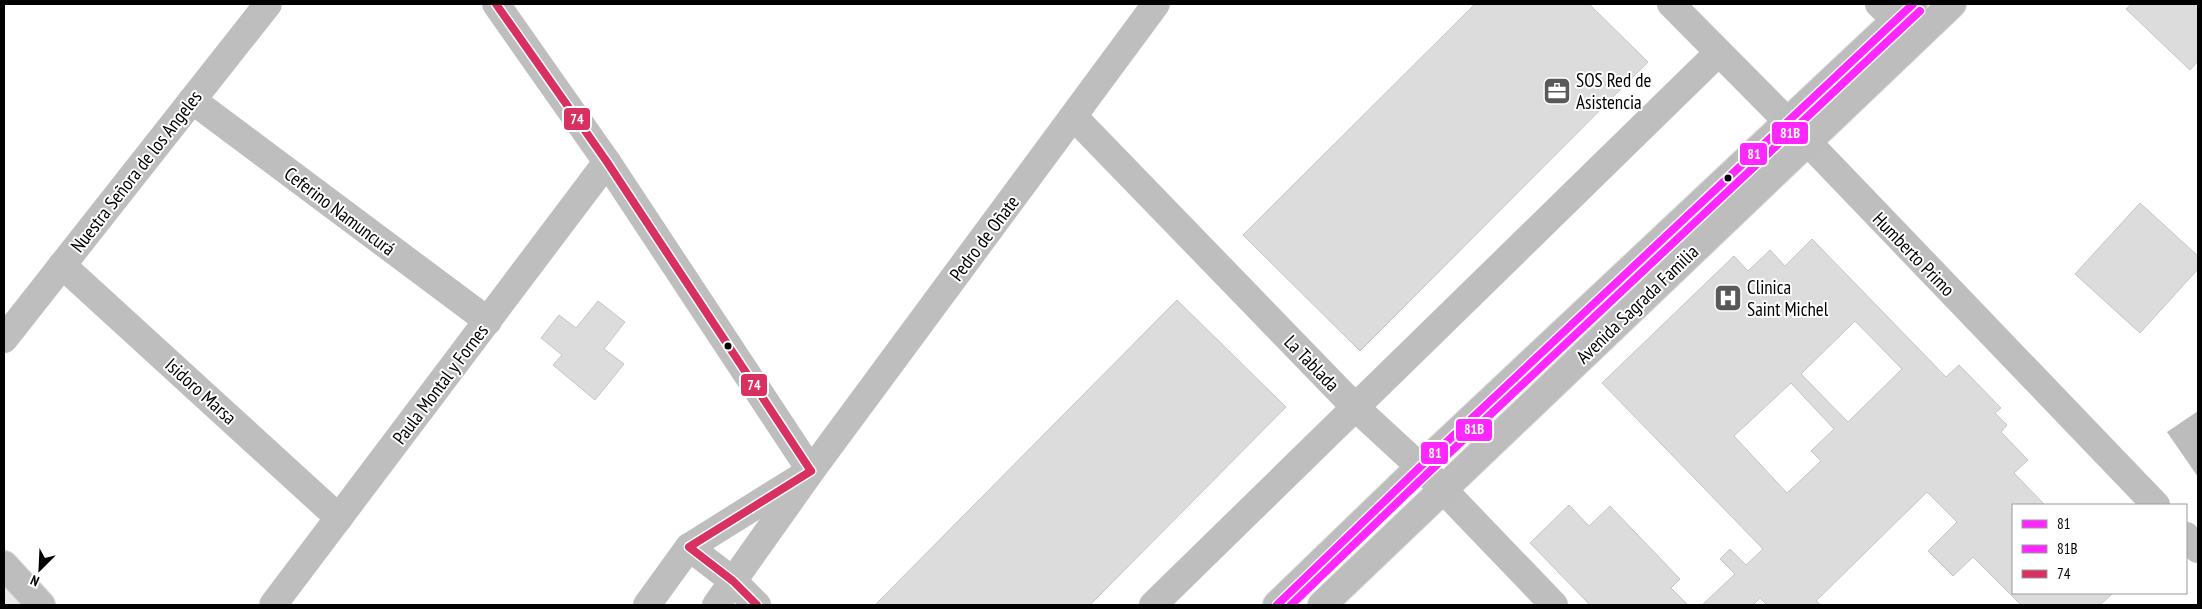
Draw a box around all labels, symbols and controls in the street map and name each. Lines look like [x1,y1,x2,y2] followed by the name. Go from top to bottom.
[1576,68,1651,114] place label: SOS Red de Asistencia
[1542,76,1572,106] office icon: SOS Red de Asistencia
[65,85,207,257] street label: Nuestra Señora de los Angeles
[563,107,591,131] line badge: 74
[570,110,584,128] text: 74
[1771,121,1809,145] line badge: 81B
[1780,124,1800,142] text: 81B
[1739,142,1768,166] line badge: 81
[1747,145,1761,163] text: 81
[280,161,400,261] street label: Ceferino Namuncurá
[1723,173,1733,183] unlabelled marker
[944,190,1024,286] street label: Pedro de Oñate
[1868,207,1960,301] street label: Humberto Primo
[1571,240,1703,368] street label: Avenida Sagrada Familia
[1747,275,1829,321] place label: Clinica Saint Michel
[1713,283,1743,313] hospital icon: Clinica Saint Michel
[387,319,493,449] street label: Paula Montal y Fornes
[1279,330,1345,396] street label: La Tablada
[723,341,733,351] unlabelled marker
[160,353,242,429] street label: Isidoro Marsa
[740,373,768,397] line badge: 74
[747,376,761,394] text: 74
[1455,418,1493,442] line badge: 81B
[1464,420,1484,438] text: 81B
[1420,441,1449,465] line badge: 81
[1428,444,1442,462] text: 81
[2012,504,2187,594] legend
[2057,514,2071,533] text: 81
[2057,539,2078,558] text: 81B
[15,544,65,594] north arrow
[2057,564,2071,583] text: 74
[28,571,42,591] text: N

